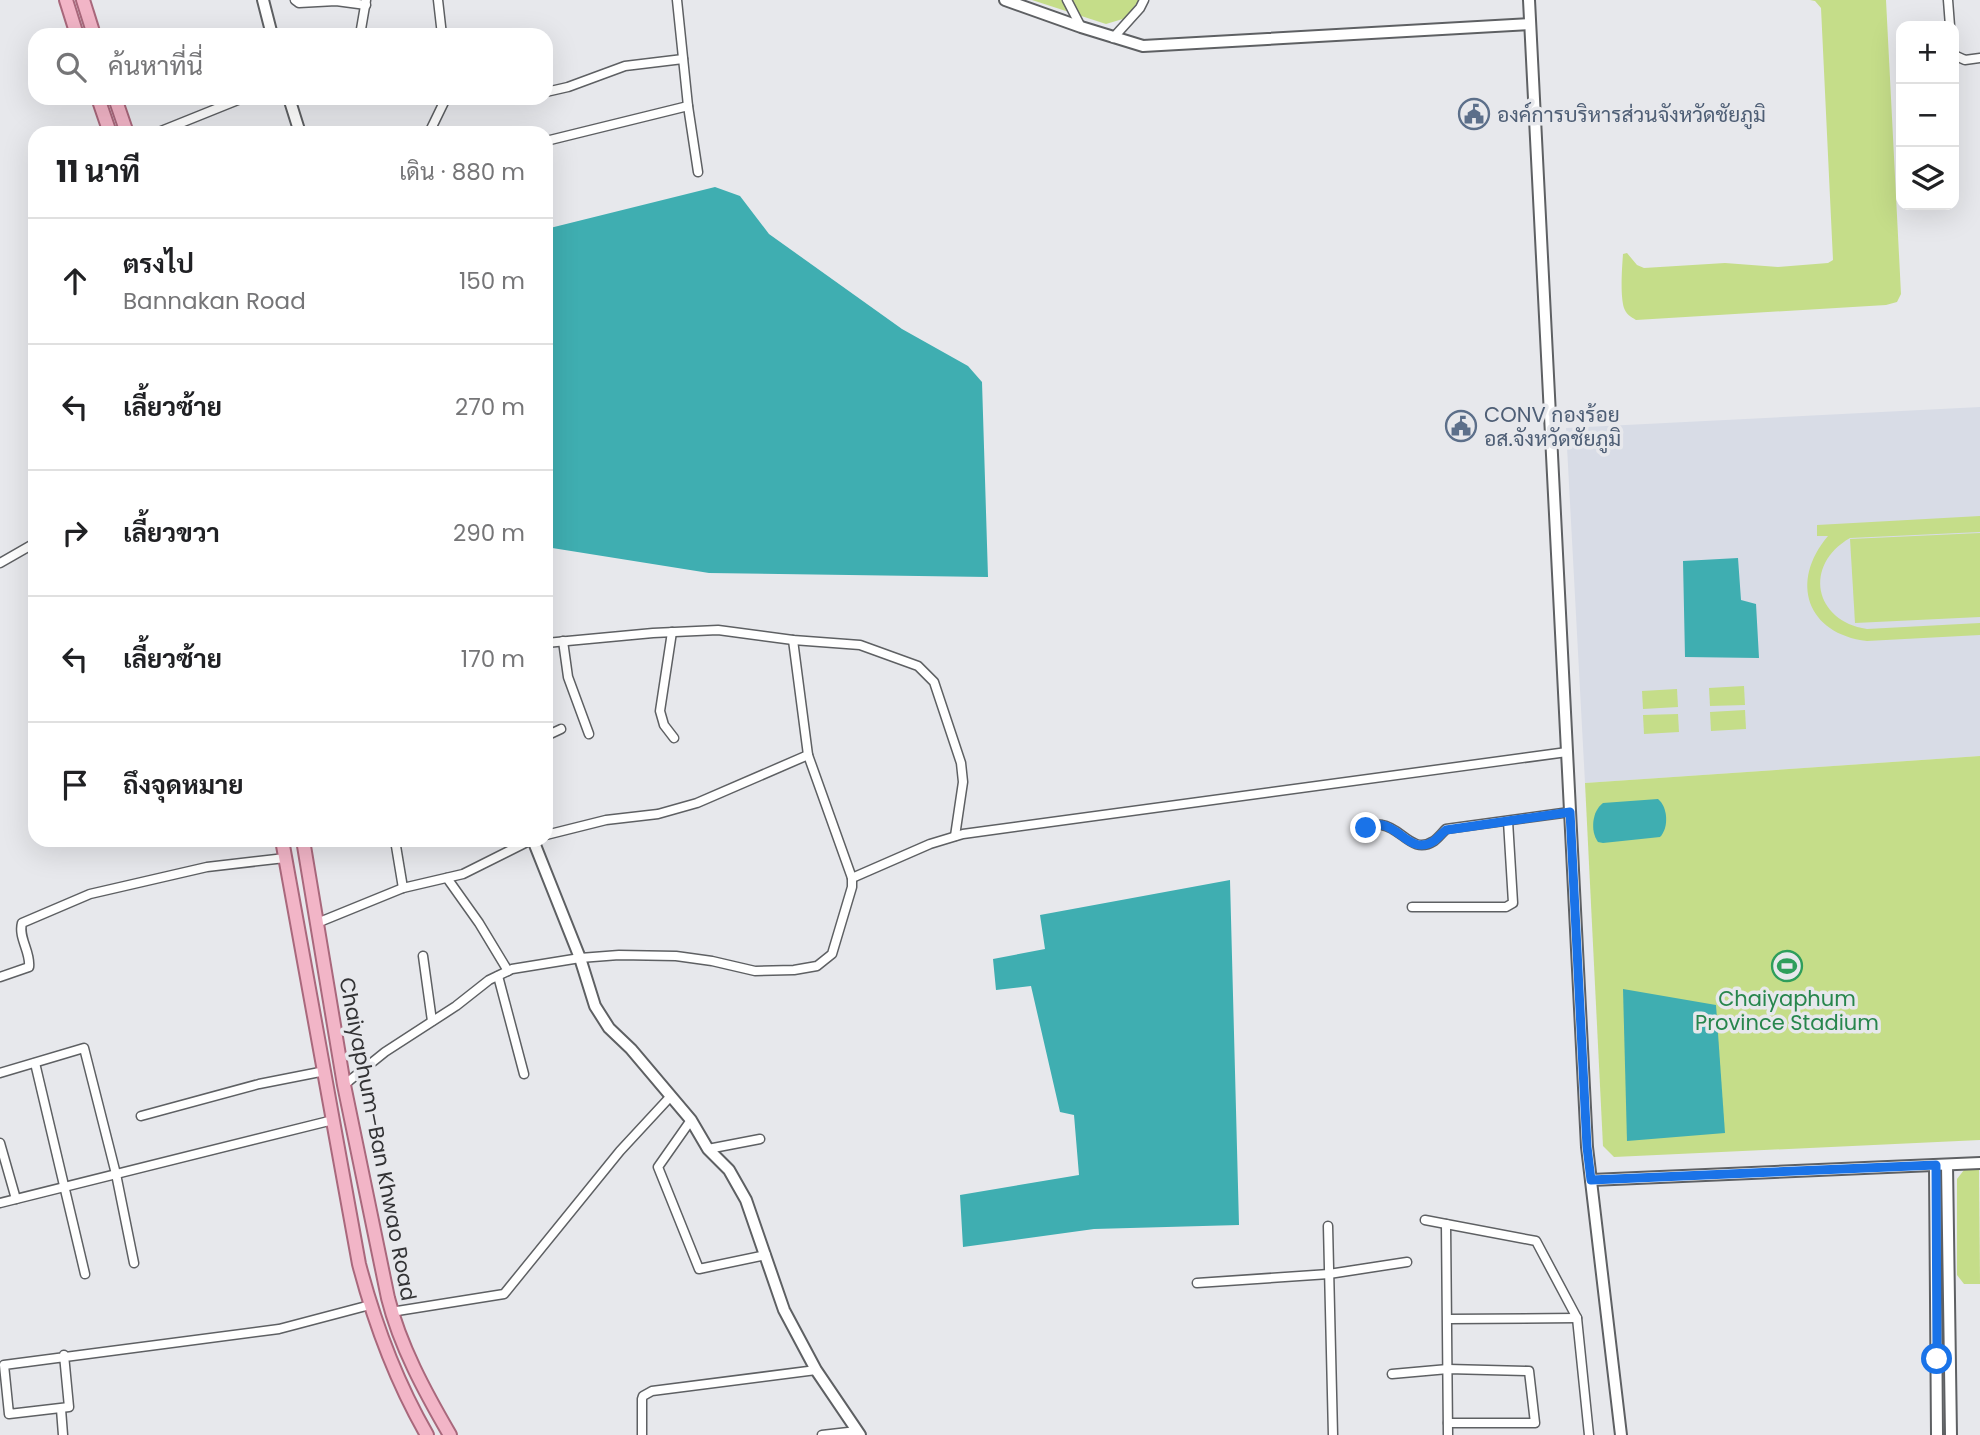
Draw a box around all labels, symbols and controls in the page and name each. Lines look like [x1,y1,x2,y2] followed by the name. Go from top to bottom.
[1896,21,1959,210] map controls
[1896,21,1959,84] button: +
[28,28,553,105] search box
[52,48,90,86] icon: search
[108,48,203,84] text: ค้นหาที่นี่
[1896,84,1959,147] button: −
[1457,97,1491,131] public building icon: องค์การบริหารส่วนจังหวัดชัยภูมิ
[1497,100,1766,130] place label: องค์การบริหารส่วนจังหวัดชัยภูมิ
[1896,147,1959,210] button: layers
[56,150,140,193] text: 11 นาที
[399,156,525,188] text: เดิน · 880 m
[123,246,194,282] text: ตรงไป
[56,262,94,300] icon: ahead
[459,265,525,297] text: 150 m
[123,285,306,317] text: Bannakan Road
[56,388,94,426] icon: left
[123,389,222,425] text: เลี้ยวซ้าย
[455,391,525,423] text: 270 m
[1484,400,1621,454] place label: CONV กองร้อย อส.จังหวัดชัยภูมิ
[1444,409,1478,443] public building icon: CONV กองร้อย อส.จังหวัดชัยภูมิ
[56,514,94,552] icon: right
[123,515,220,551] text: เลี้ยวขวา
[453,517,525,549] text: 290 m
[56,640,94,678] icon: left
[123,641,222,677] text: เลี้ยวซ้าย
[461,643,525,675] text: 170 m
[56,766,94,804] icon: arrive
[123,767,244,803] text: ถึงจุดหมาย
[1350,812,1381,843] route end
[1770,949,1804,983] sports icon: Chaiyaphum Province Stadium
[332,975,424,1303] street label: Chaiyaphum–Ban Khwao Road
[1695,984,1879,1037] place label: Chaiyaphum Province Stadium
[1921,1343,1952,1374] route start

